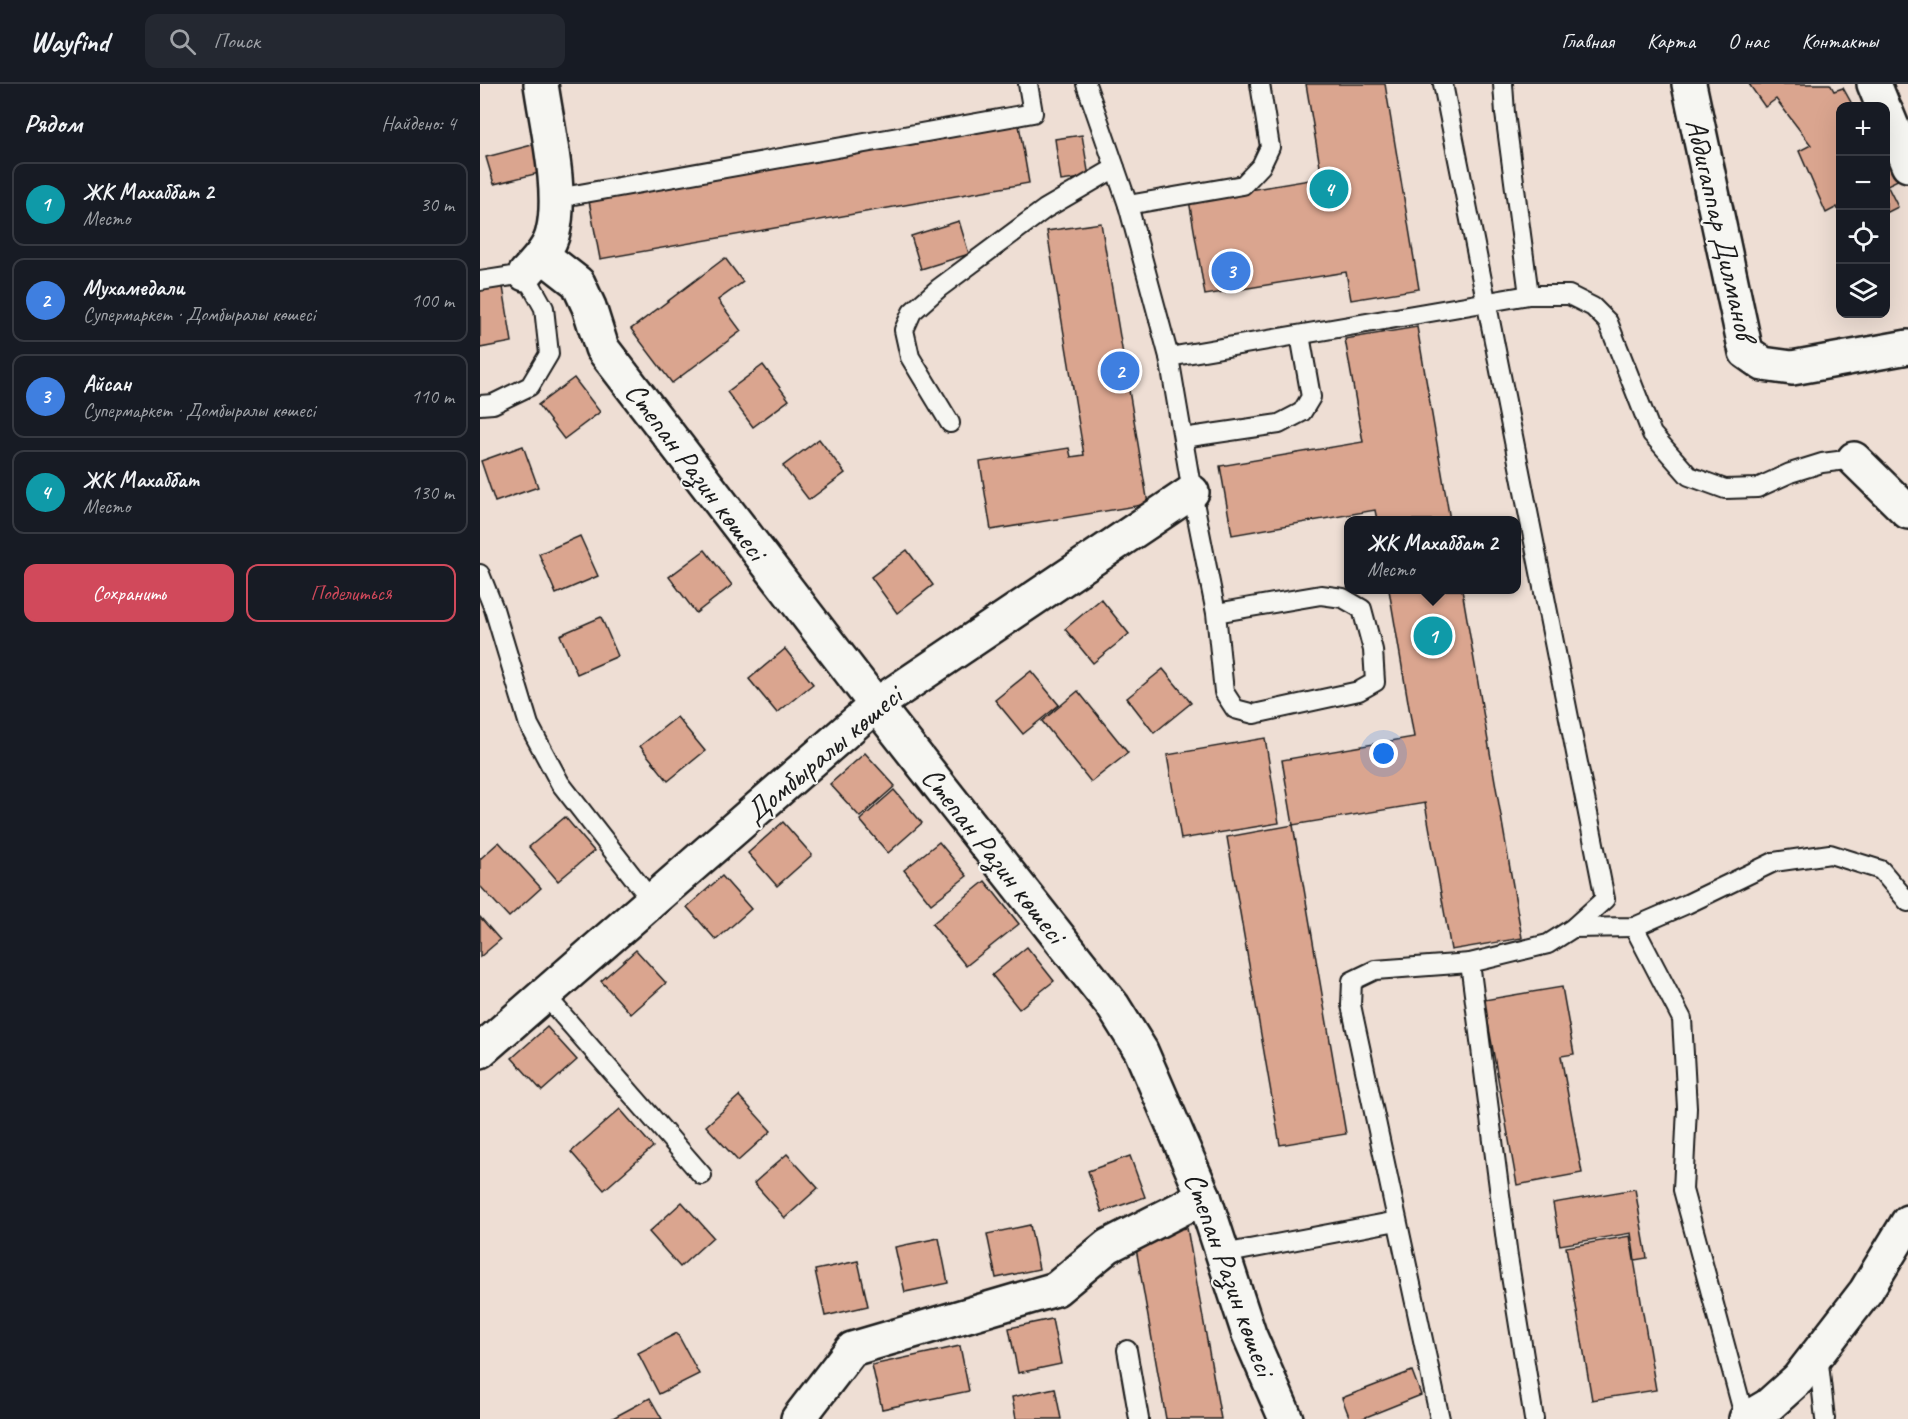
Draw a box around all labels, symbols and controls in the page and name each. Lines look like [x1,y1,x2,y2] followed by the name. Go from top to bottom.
[145,14,565,68] search box
[30,24,109,59] text: Wayfind
[166,25,199,58] icon: search
[214,27,260,55] text: Поиск
[1561,28,1614,54] text: Главная
[1647,28,1695,54] text: Карта
[1728,28,1769,54] text: О нас
[1802,28,1878,54] text: Контакты
[1836,102,1890,318] map controls
[1836,102,1890,156] button: +
[24,107,82,140] text: Рядом
[381,111,456,136] text: Найдено: 4
[1677,115,1766,350] street label: Абдигаппар Дилманов
[1836,156,1890,210] button: −
[1310,166,1348,212] pin: 4
[83,178,214,206] text: ЖК Махаббат 2
[41,192,50,217] text: 1
[420,192,454,217] text: 30 m
[83,206,130,231] text: Место
[1836,210,1890,264] button: locate
[1212,248,1251,294] pin: 3
[1836,264,1890,318] button: layers
[83,274,185,302] text: Мухамедали
[41,288,50,313] text: 2
[411,288,454,313] text: 100 m
[83,302,315,327] text: Супермаркет · Домбыралы көшесі
[1100,348,1140,394] pin: 2
[83,370,131,398] text: Айсан
[616,374,778,571] street label: Степан Разин көшесі
[41,384,50,409] text: 3
[411,384,454,409] text: 110 m
[83,398,315,423] text: Супермаркет · Домбыралы көшесі
[83,466,198,494] text: ЖК Махаббат
[41,480,50,505] text: 4
[411,480,454,505] text: 130 m
[83,494,130,519] text: Место
[1344,516,1521,594] popup
[1367,529,1498,557] text: ЖК Махаббат 2
[1367,557,1415,582] text: Место
[24,564,234,622] button: Сохранить
[246,564,456,622] button: Поделиться
[1414,614,1452,658] pin: 1
[736,675,912,831] street label: Домбыралы көшесі
[1369,739,1398,768] your location
[913,759,1077,954] street label: Степан Разин көшесі
[1176,1167,1286,1384] street label: Степан Разин көшесі

